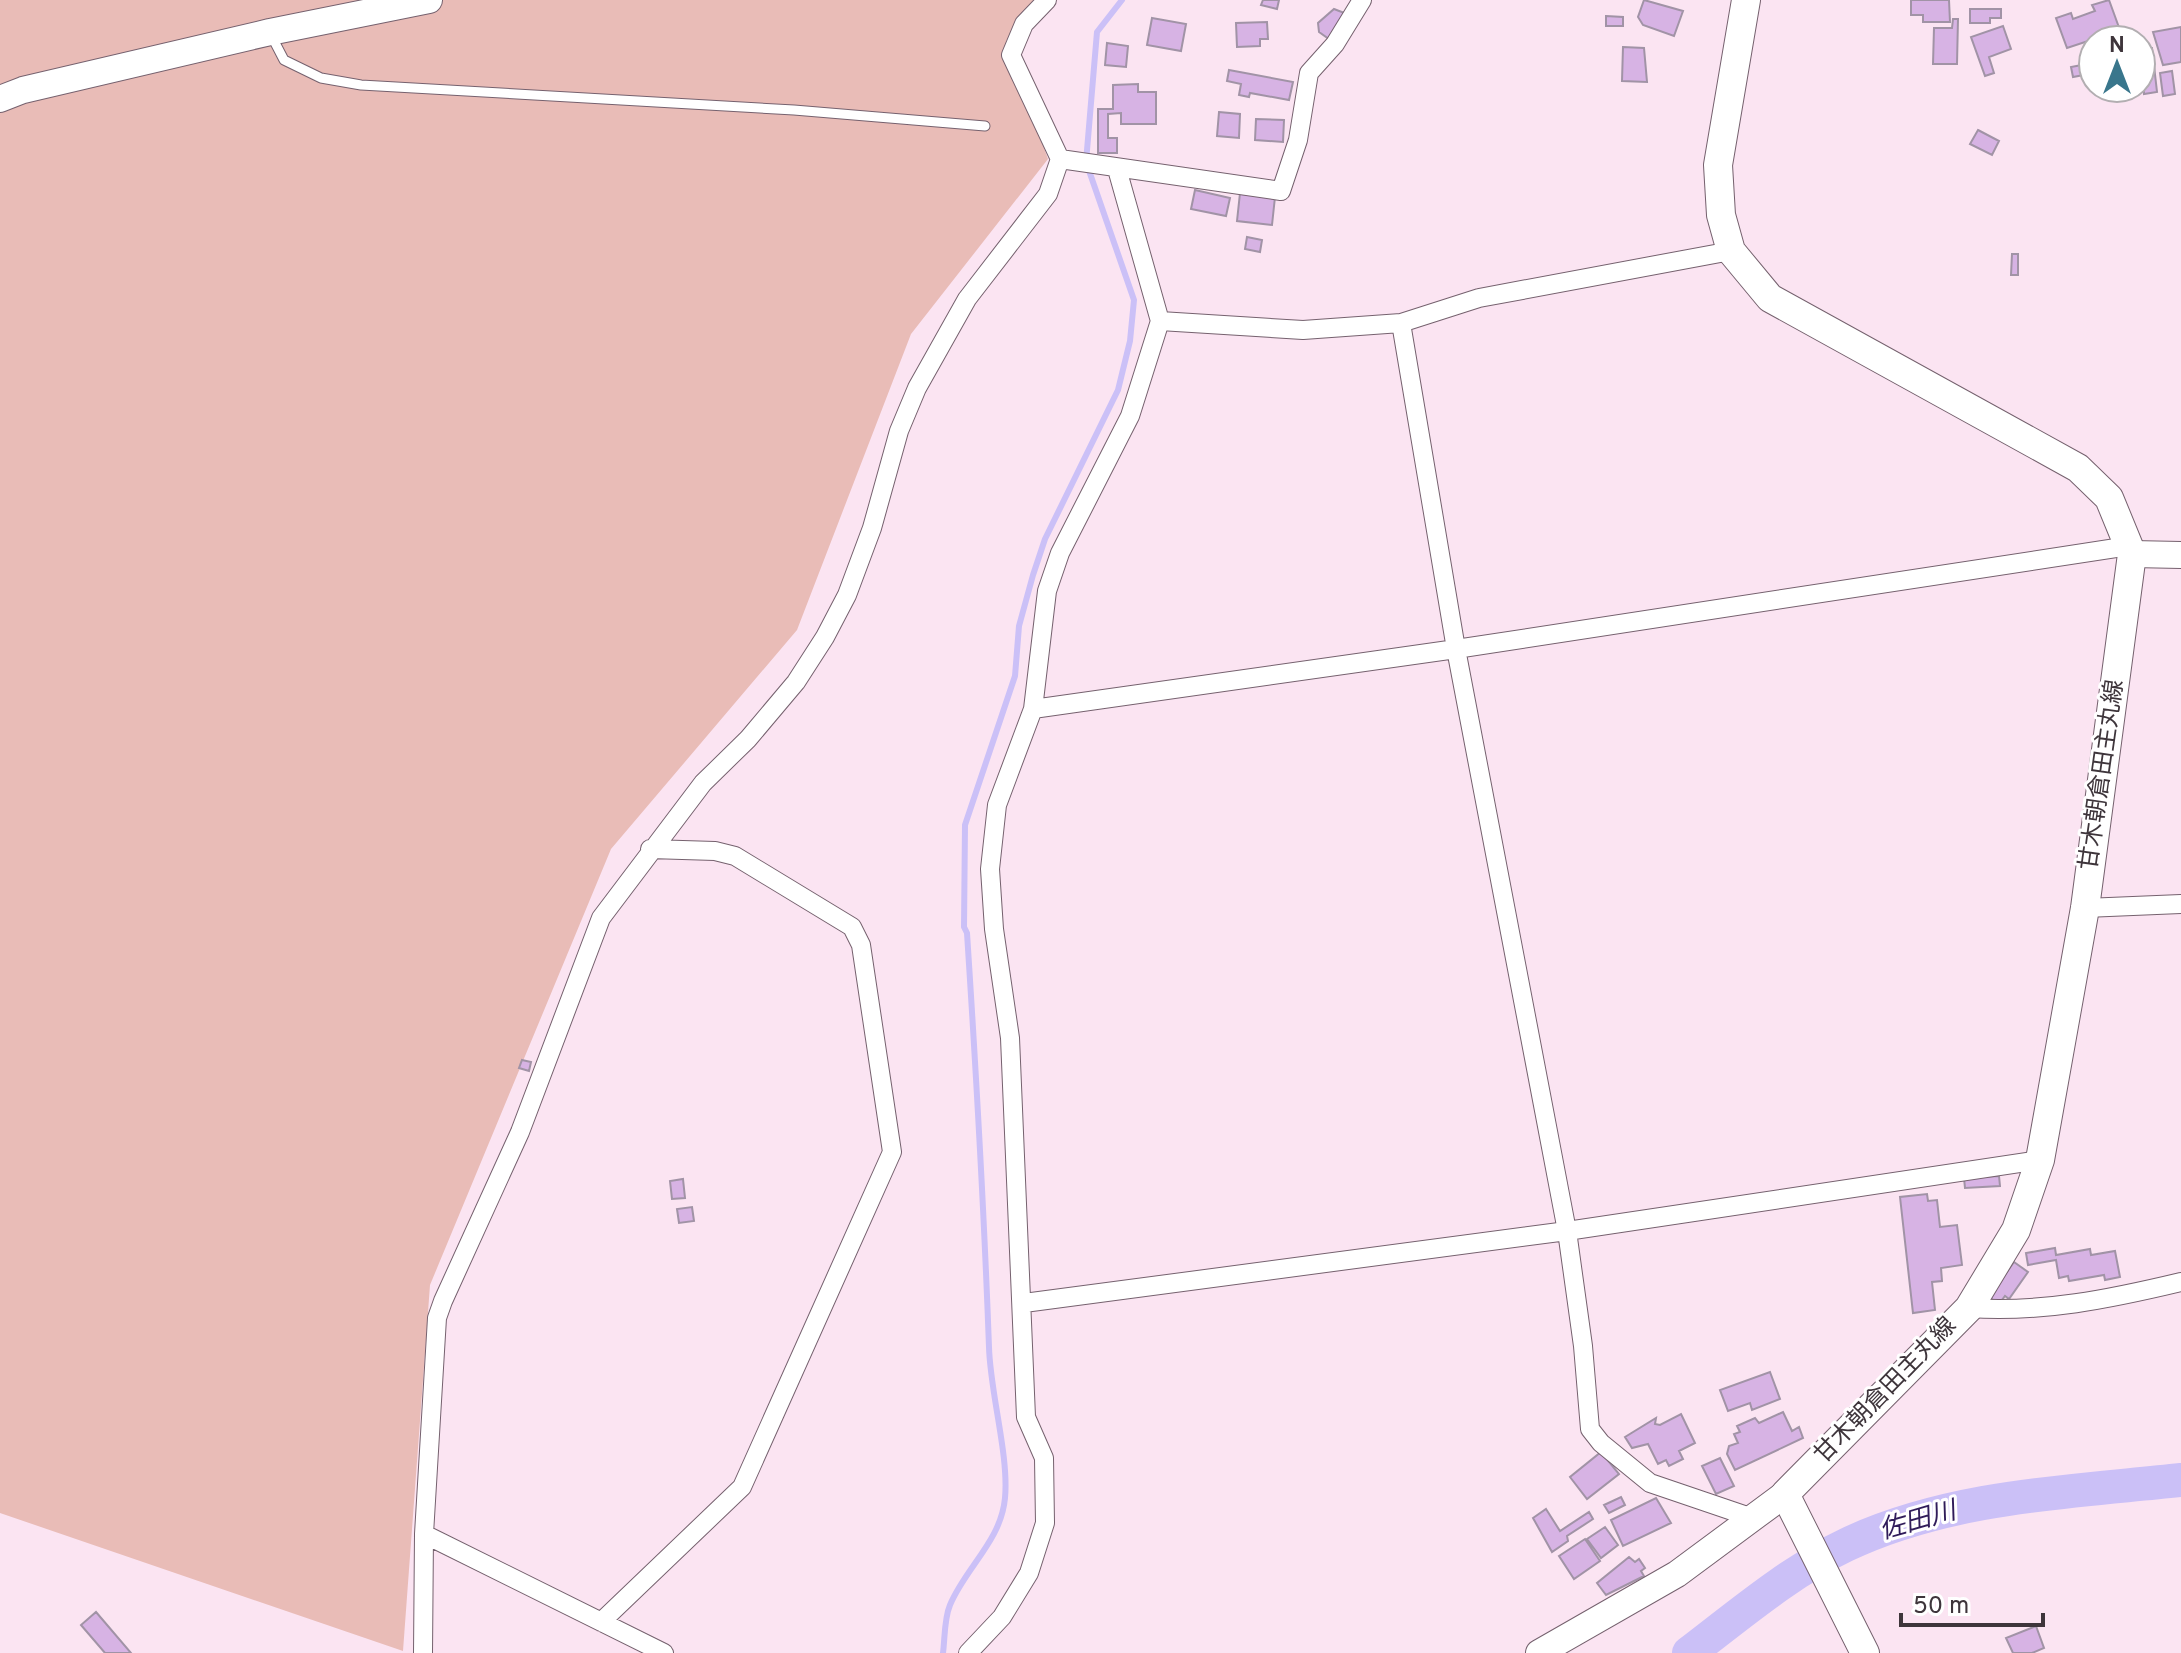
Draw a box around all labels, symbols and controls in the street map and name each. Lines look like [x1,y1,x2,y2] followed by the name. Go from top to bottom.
[2077,24,2157,104] north arrow
[2109,33,2125,60] text: N
[2075,678,2131,872] street label: 甘木朝倉田主丸線
[1809,1312,1963,1470] street label: 甘木朝倉田主丸線
[1876,1495,1963,1549] water label: 佐田川
[1901,1577,2043,1627] scale bar
[1913,1592,1969,1622] text: 50 m

